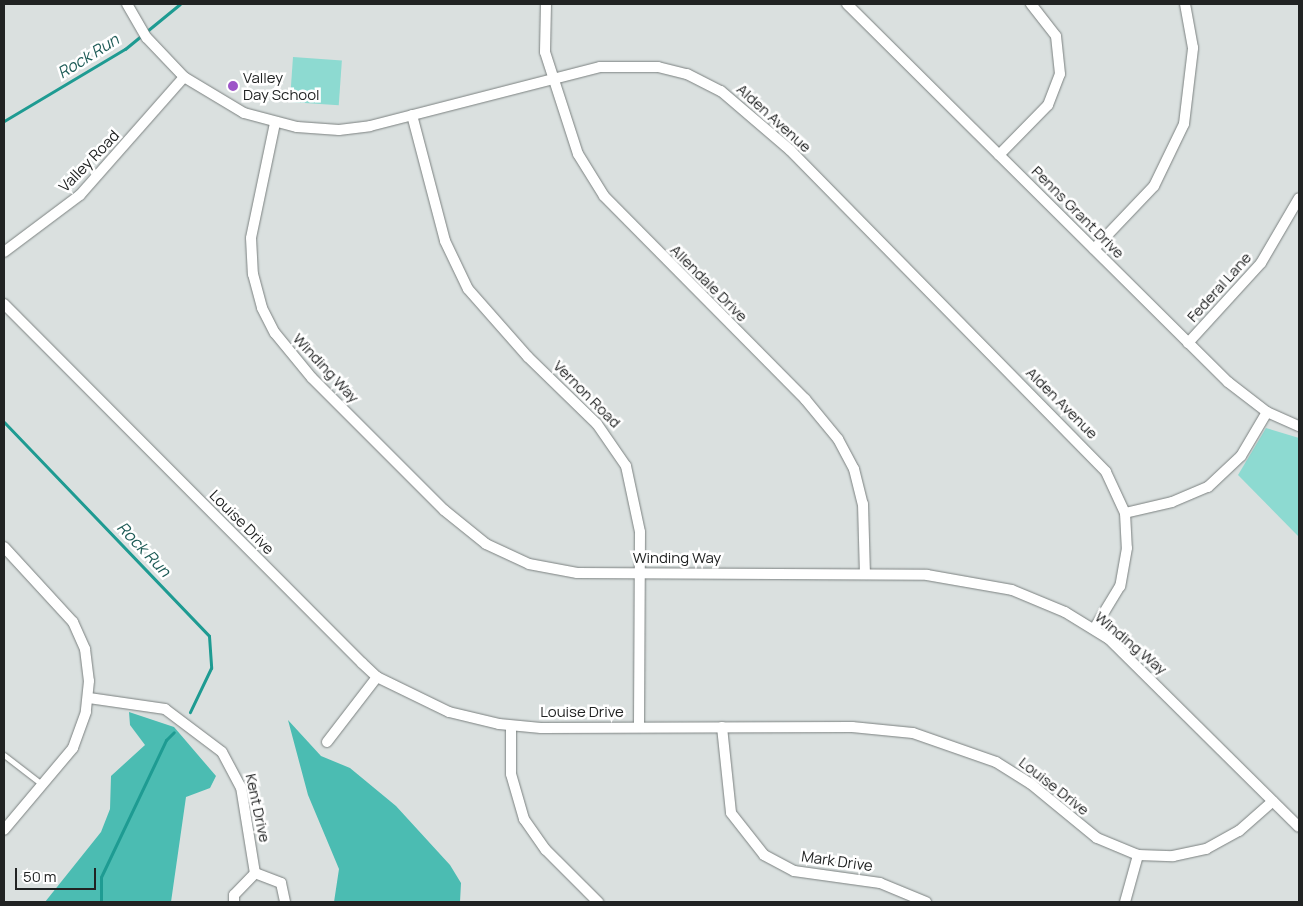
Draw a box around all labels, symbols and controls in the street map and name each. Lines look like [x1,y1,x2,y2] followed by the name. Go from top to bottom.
[54,30,122,82] water label: Rock Run
[243,68,320,103] place label: Valley Day School
[227,80,239,92] marker: Valley Day School
[733,80,815,156] street label: Alden Avenue
[55,126,123,196] street label: Valley Road
[1028,162,1128,262] street label: Penns Grant Drive
[667,241,751,325] street label: Allendale Drive
[1183,249,1255,325] street label: Federal Lane
[289,330,363,406] street label: Winding Way
[550,357,624,431] street label: Vernon Road
[1023,364,1101,442] street label: Alden Avenue
[206,486,278,558] street label: Louise Drive
[113,518,175,580] water label: Rock Run
[633,549,721,567] street label: Winding Way
[1091,608,1171,678] street label: Winding Way
[540,703,624,721] street label: Louise Drive
[1015,753,1093,819] street label: Louise Drive
[242,772,274,844] street label: Kent Drive
[800,847,874,875] street label: Mark Drive
[18,858,99,890] scale bar
[23,866,57,887] text: 50 m

